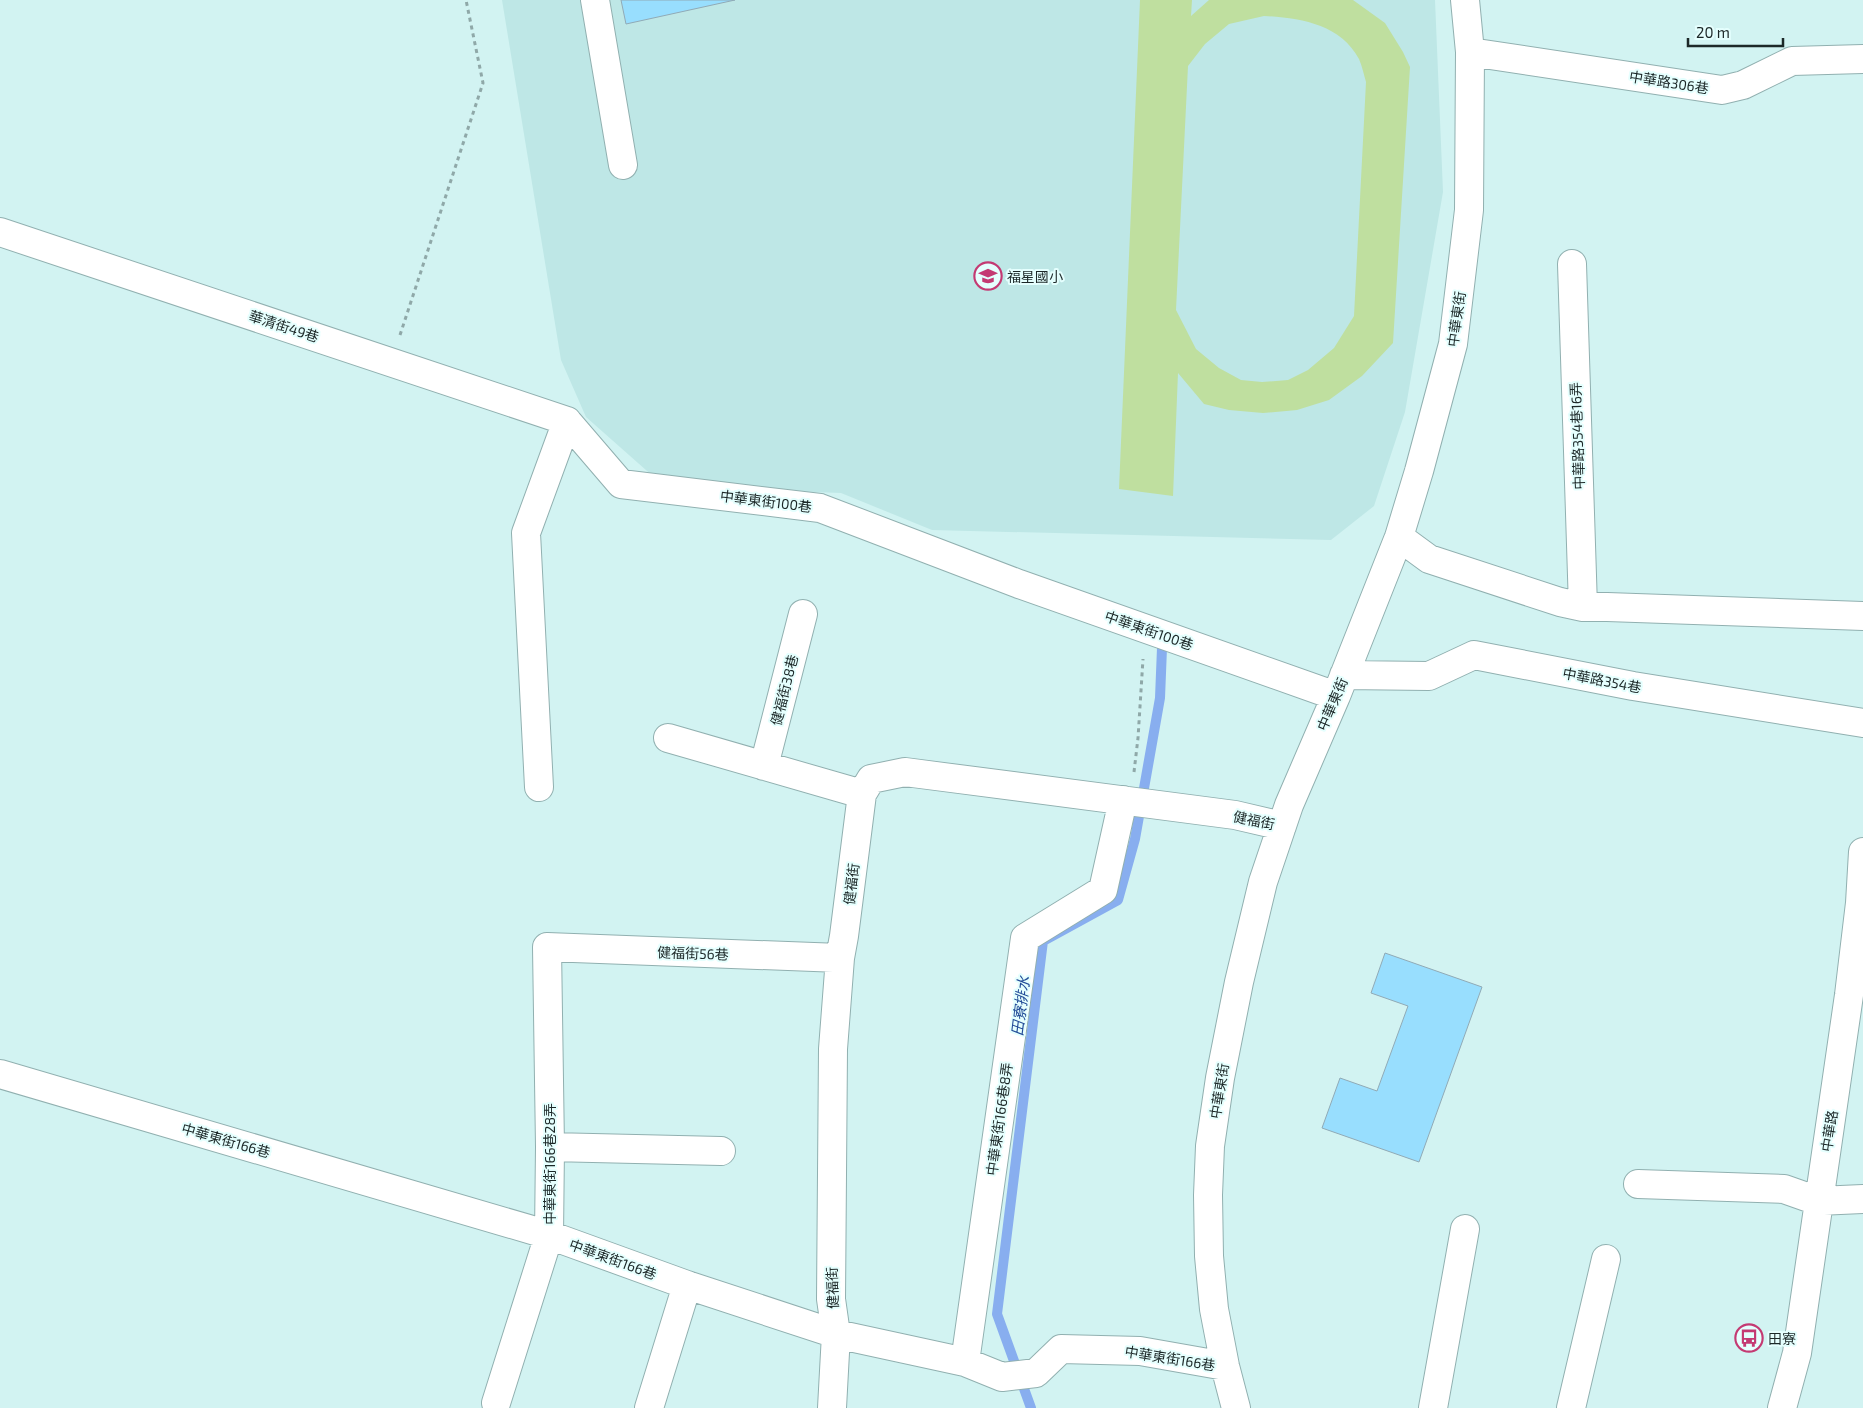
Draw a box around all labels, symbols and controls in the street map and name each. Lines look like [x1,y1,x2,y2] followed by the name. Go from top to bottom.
[1688,15,1783,47] scale bar
[1696,23,1730,41] text: 20 m
[1628,67,1710,97] street label: 中華路306巷
[973,261,1003,291] school or university icon: 福星國小
[1007,268,1063,285] place label: 福星國小
[1444,290,1468,348] street label: 中華東街
[247,307,321,345] street label: 華清街49巷
[1567,382,1587,490] street label: 中華路354巷16弄
[719,487,813,515] street label: 中華東街100巷
[1103,607,1195,653] street label: 中華東街100巷
[767,653,801,727] street label: 健福街38巷
[1561,664,1643,696] street label: 中華路354巷
[1313,675,1351,733] street label: 中華東街
[1232,807,1276,833] street label: 健福街
[840,862,862,906] street label: 健福街
[657,943,729,963] street label: 健福街56巷
[1007,974,1033,1037] water label: 田寮排水
[983,1061,1015,1177] street label: 中華東街166巷8弄
[1206,1062,1232,1120] street label: 中華東街
[541,1103,558,1225] street label: 中華東街166巷28弄
[1817,1109,1841,1153] street label: 中華路
[180,1119,272,1161] street label: 中華東街166巷
[567,1235,659,1283] street label: 中華東街166巷
[823,1267,841,1309] street label: 健福街
[1734,1323,1764,1353] bus stop icon: 田寮
[1768,1330,1796,1347] place label: 田寮
[1123,1342,1217,1374] street label: 中華東街166巷

